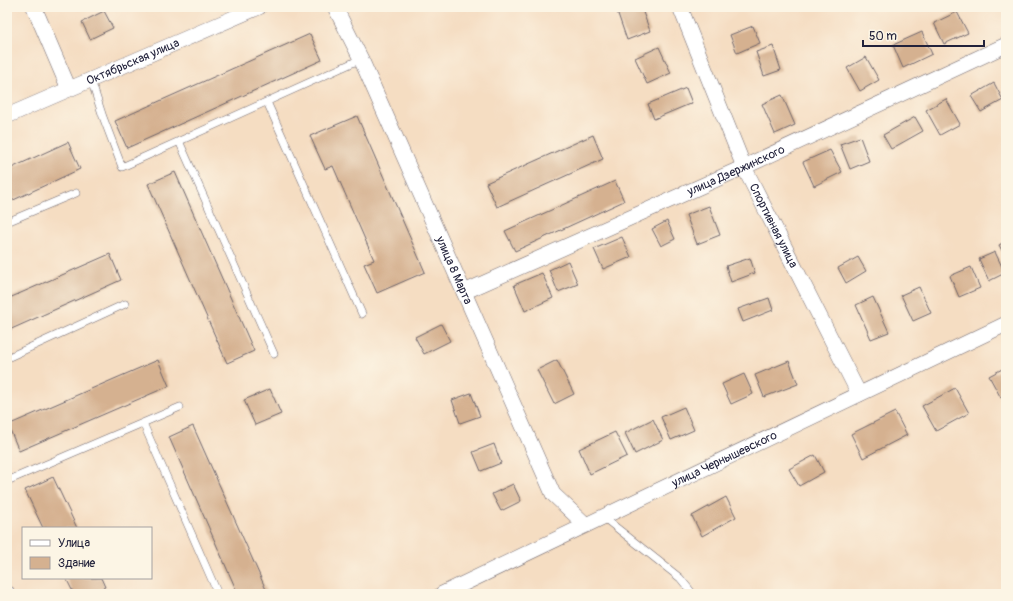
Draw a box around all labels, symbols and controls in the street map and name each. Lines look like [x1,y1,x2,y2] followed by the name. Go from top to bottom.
[863,22,984,48] scale bar
[869,29,897,44] text: 50 m
[84,35,182,88] street label: Октябрьская улица
[684,141,788,199] street label: улица Дзержинского
[746,181,801,271] street label: Спортивная улица
[432,233,476,307] street label: улица 8 Марта
[668,427,780,491] street label: улица Чернышевского
[22,527,152,579] legend
[58,536,90,551] text: Улица
[58,556,95,571] text: Здание

